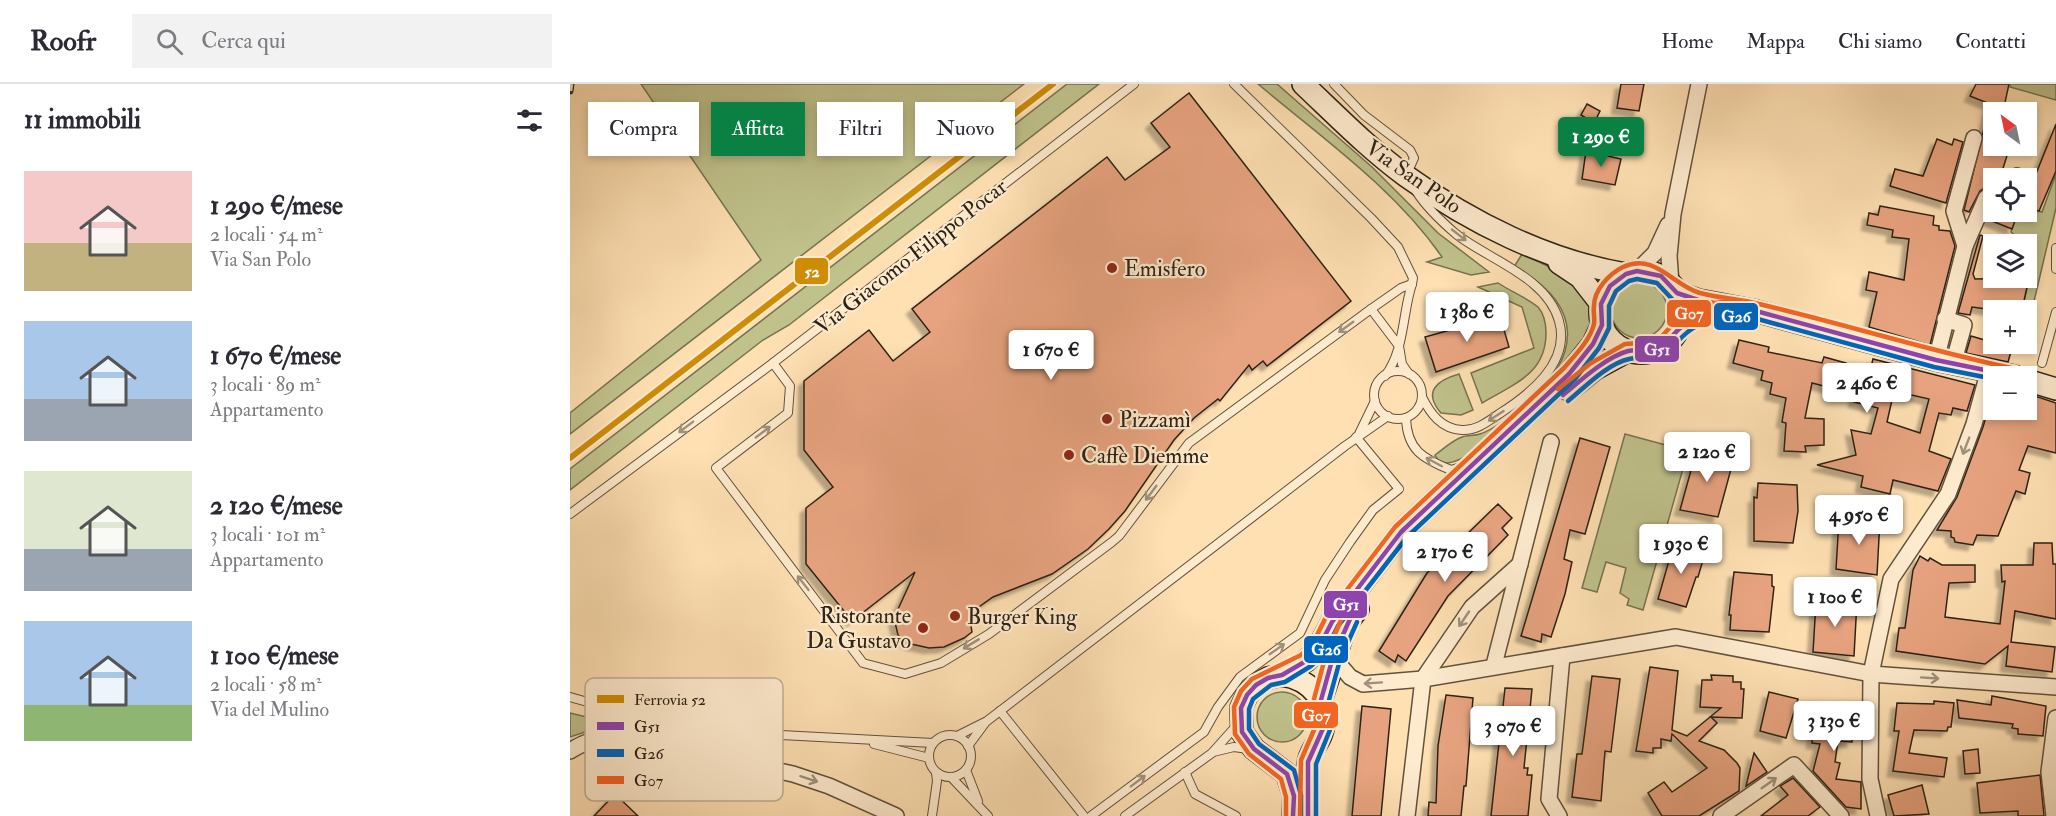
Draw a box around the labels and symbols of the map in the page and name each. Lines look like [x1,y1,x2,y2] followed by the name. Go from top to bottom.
[1983,102,2037,156] north arrow
[1546,117,1656,168] pin: 1 290 €
[1360,133,1467,220] street label: Via San Polo
[808,172,1014,342] street label: Via Giacomo Filippo Pocar
[1451,228,1467,241] one-way arrow
[1124,255,1205,283] place label: Emisfero
[794,257,829,285] line badge: 52
[1105,261,1119,275] marker: Emisfero
[804,262,820,282] text: 52
[1412,292,1522,343] pin: 1 380 €
[1666,299,1712,328] line badge: G07
[1713,302,1759,331] line badge: G26
[1675,304,1704,324] text: G07
[1721,307,1753,327] text: G26
[1339,321,1355,334] one-way arrow
[996,330,1106,381] pin: 1 670 €
[1634,335,1680,363] line badge: G51
[1644,340,1670,360] text: G51
[1812,363,1922,414] pin: 2 460 €
[1119,406,1191,434] place label: Pizzamì
[1487,410,1504,423] one-way arrow
[1100,412,1114,426] marker: Pizzamì
[679,421,695,433] one-way arrow
[754,426,770,439] one-way arrow
[1652,432,1762,483] pin: 2 120 €
[1960,436,1971,455] one-way arrow
[1081,442,1209,470] place label: Caffè Diemme
[1062,448,1076,462] marker: Caffè Diemme
[1426,456,1443,468] one-way arrow
[1145,485,1158,501] one-way arrow
[1804,495,1914,546] pin: 4 950 €
[1626,524,1736,575] pin: 1 930 €
[1390,532,1500,583] pin: 2 170 €
[797,575,810,591] one-way arrow
[1780,577,1890,628] pin: 1 100 €
[1323,590,1368,619] line badge: G51
[1333,595,1359,615] text: G51
[806,602,911,655] place label: Ristorante Da Gustavo
[967,603,1078,631] place label: Burger King
[948,609,962,623] marker: Burger King
[1457,611,1470,628] one-way arrow
[916,621,930,635] marker: Ristorante Da Gustavo
[1303,635,1349,664] line badge: G26
[963,639,980,651] one-way arrow
[1311,640,1343,660] text: G26
[1269,643,1285,655] one-way arrow
[1919,673,1939,684] one-way arrow
[585,678,783,801] legend
[1363,678,1383,689] one-way arrow
[634,690,706,710] text: Ferrovia 52
[1293,701,1339,729] line badge: G07
[1779,701,1889,752] pin: 3 130 €
[1302,706,1331,726] text: G07
[1458,706,1568,757] pin: 3 070 €
[634,717,660,737] text: G51
[634,744,665,764] text: G26
[634,771,664,791] text: G07
[799,774,818,785] one-way arrow
[1130,775,1146,787] one-way arrow
[1761,777,1777,789] one-way arrow

